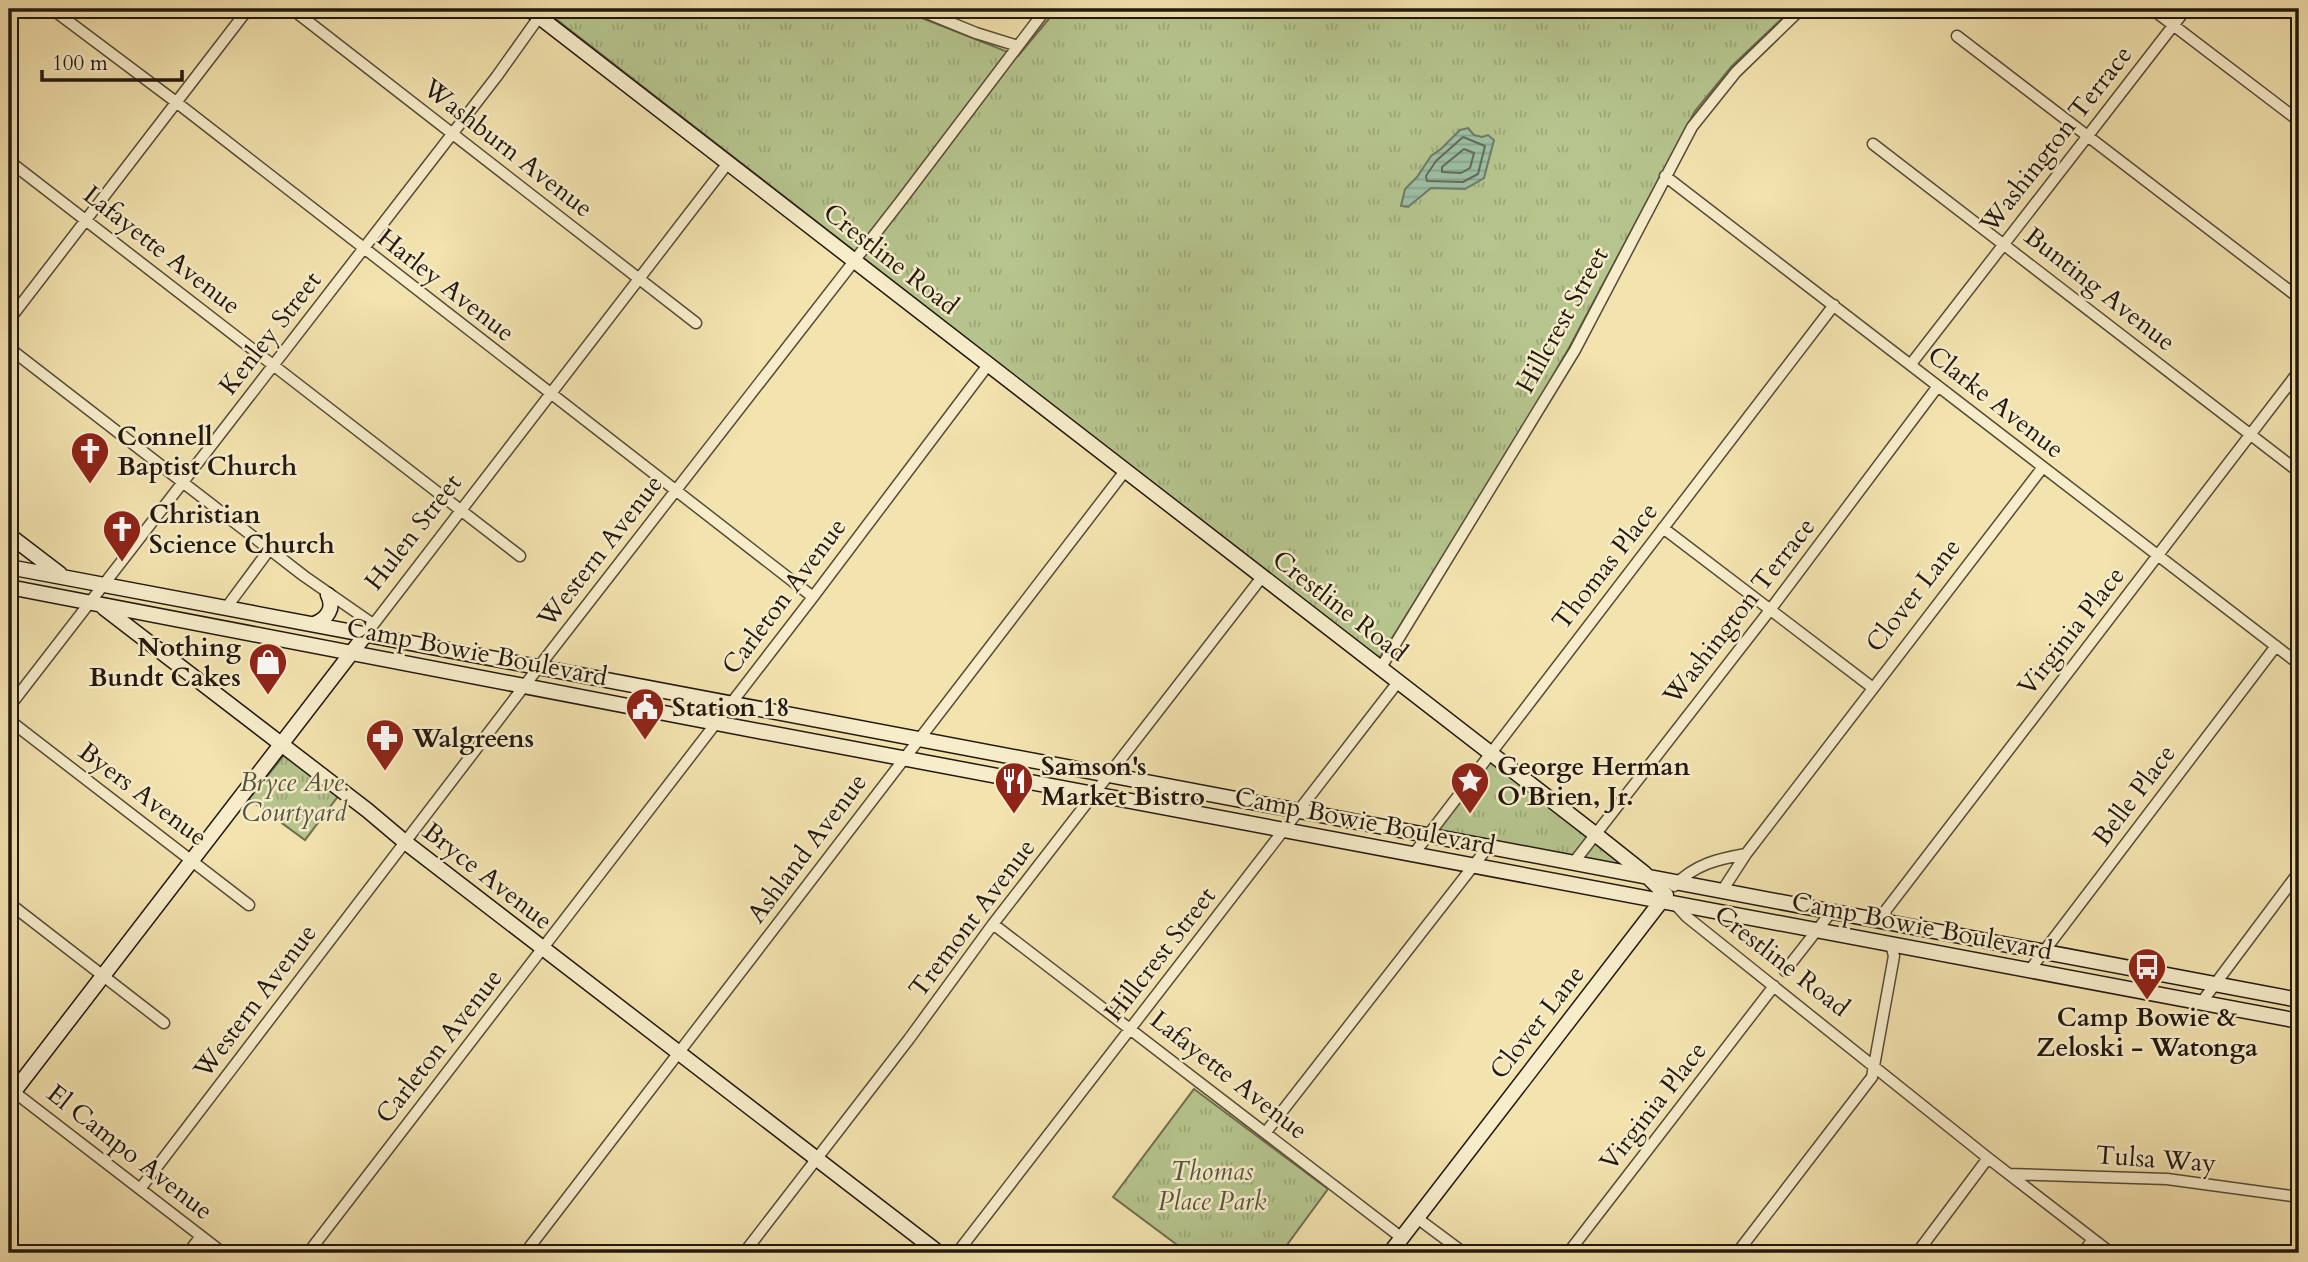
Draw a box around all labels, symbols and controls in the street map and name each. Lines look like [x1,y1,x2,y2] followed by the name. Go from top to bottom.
[42,38,182,82] scale bar
[1971,38,2140,241] street label: Washington Terrace
[52,49,108,78] text: 100 m
[415,70,600,225] street label: Washburn Avenue
[76,177,248,323] street label: Lafayette Avenue
[816,195,966,323] street label: Crestline Road
[2017,219,2183,359] street label: Bunting Avenue
[370,220,522,350] street label: Harley Avenue
[1507,241,1617,399] street label: Hillcrest Street
[211,264,329,402] street label: Kenley Street
[1921,338,2071,466] street label: Clarke Avenue
[117,419,297,484] place label: Connell Baptist Church
[69,430,111,485] church icon: Connell Baptist Church
[357,467,469,597] street label: Hulen Street
[529,467,671,635] street label: Western Avenue
[1544,495,1666,637] street label: Thomas Place
[149,497,335,562] place label: Christian Science Church
[101,508,143,563] church icon: Christian Science Church
[1654,510,1823,713] street label: Washington Terrace
[714,511,854,681] street label: Carleton Avenue
[1857,531,1969,659] street label: Clover Lane
[1265,542,1415,670] street label: Crestline Road
[2010,559,2132,703] street label: Virginia Place
[344,610,610,694] street label: Camp Bowie Boulevard
[89,630,241,695] place label: Nothing Bundt Cakes
[247,641,289,696] shop icon: Nothing Bundt Cakes
[624,686,666,741] public building icon: Station 18
[672,690,790,725] place label: Station 18
[364,717,406,772] pharmacy icon: Walgreens
[411,721,534,756] place label: Walgreens
[71,734,215,854] street label: Byers Avenue
[2084,737,2184,853] street label: Belle Place
[1041,749,1205,814] place label: Samson's Market Bistro
[1497,749,1690,814] place label: George Herman O'Brien, Jr.
[993,760,1035,815] restaurant icon: Samson's Market Bistro
[1449,760,1491,815] place icon: George Herman O'Brien, Jr.
[240,765,348,830] park label: Bryce Ave. Courtyard
[739,766,875,930] street label: Ashland Avenue
[1232,779,1498,863] street label: Camp Bowie Boulevard
[416,814,560,938] street label: Bryce Avenue
[901,831,1043,1005] street label: Tremont Avenue
[1096,879,1224,1029] street label: Hillcrest Street
[1789,884,2055,968] street label: Camp Bowie Boulevard
[1707,897,1857,1025] street label: Crestline Road
[185,917,325,1086] street label: Western Avenue
[2126,946,2168,1001] bus stop icon: Camp Bowie & Zeloski - Watonga
[1481,958,1593,1086] street label: Clover Lane
[368,961,510,1131] street label: Carleton Avenue
[2036,1000,2258,1065] place label: Camp Bowie & Zeloski - Watonga
[1143,1002,1315,1148] street label: Lafayette Avenue
[1592,1034,1714,1178] street label: Virginia Place
[40,1076,220,1228] street label: El Campo Avenue
[2095,1137,2218,1181] street label: Tulsa Way
[1158,1154,1266,1219] park label: Thomas Place Park

